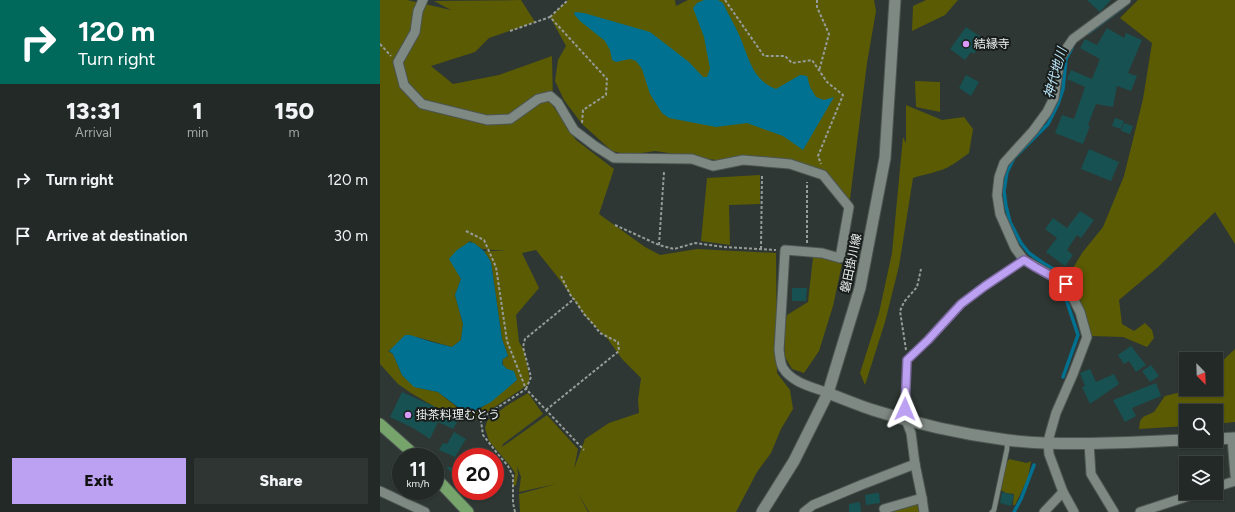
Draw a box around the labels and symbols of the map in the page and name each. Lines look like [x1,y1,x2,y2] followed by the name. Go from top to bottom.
[974,37,1010,51] place label: 結縁寺
[961,39,971,49] marker: 結縁寺
[1041,44,1070,100] water label: 神代地川
[838,232,864,294] street label: 磐田掛川線
[1049,267,1083,301] pin
[1179,352,1223,396] north arrow
[884,388,926,430] position arrow
[416,408,500,422] place label: 掛茶料理むとう
[403,410,413,420] marker: 掛茶料理むとう
[452,448,504,500] speed limit sign: 20

